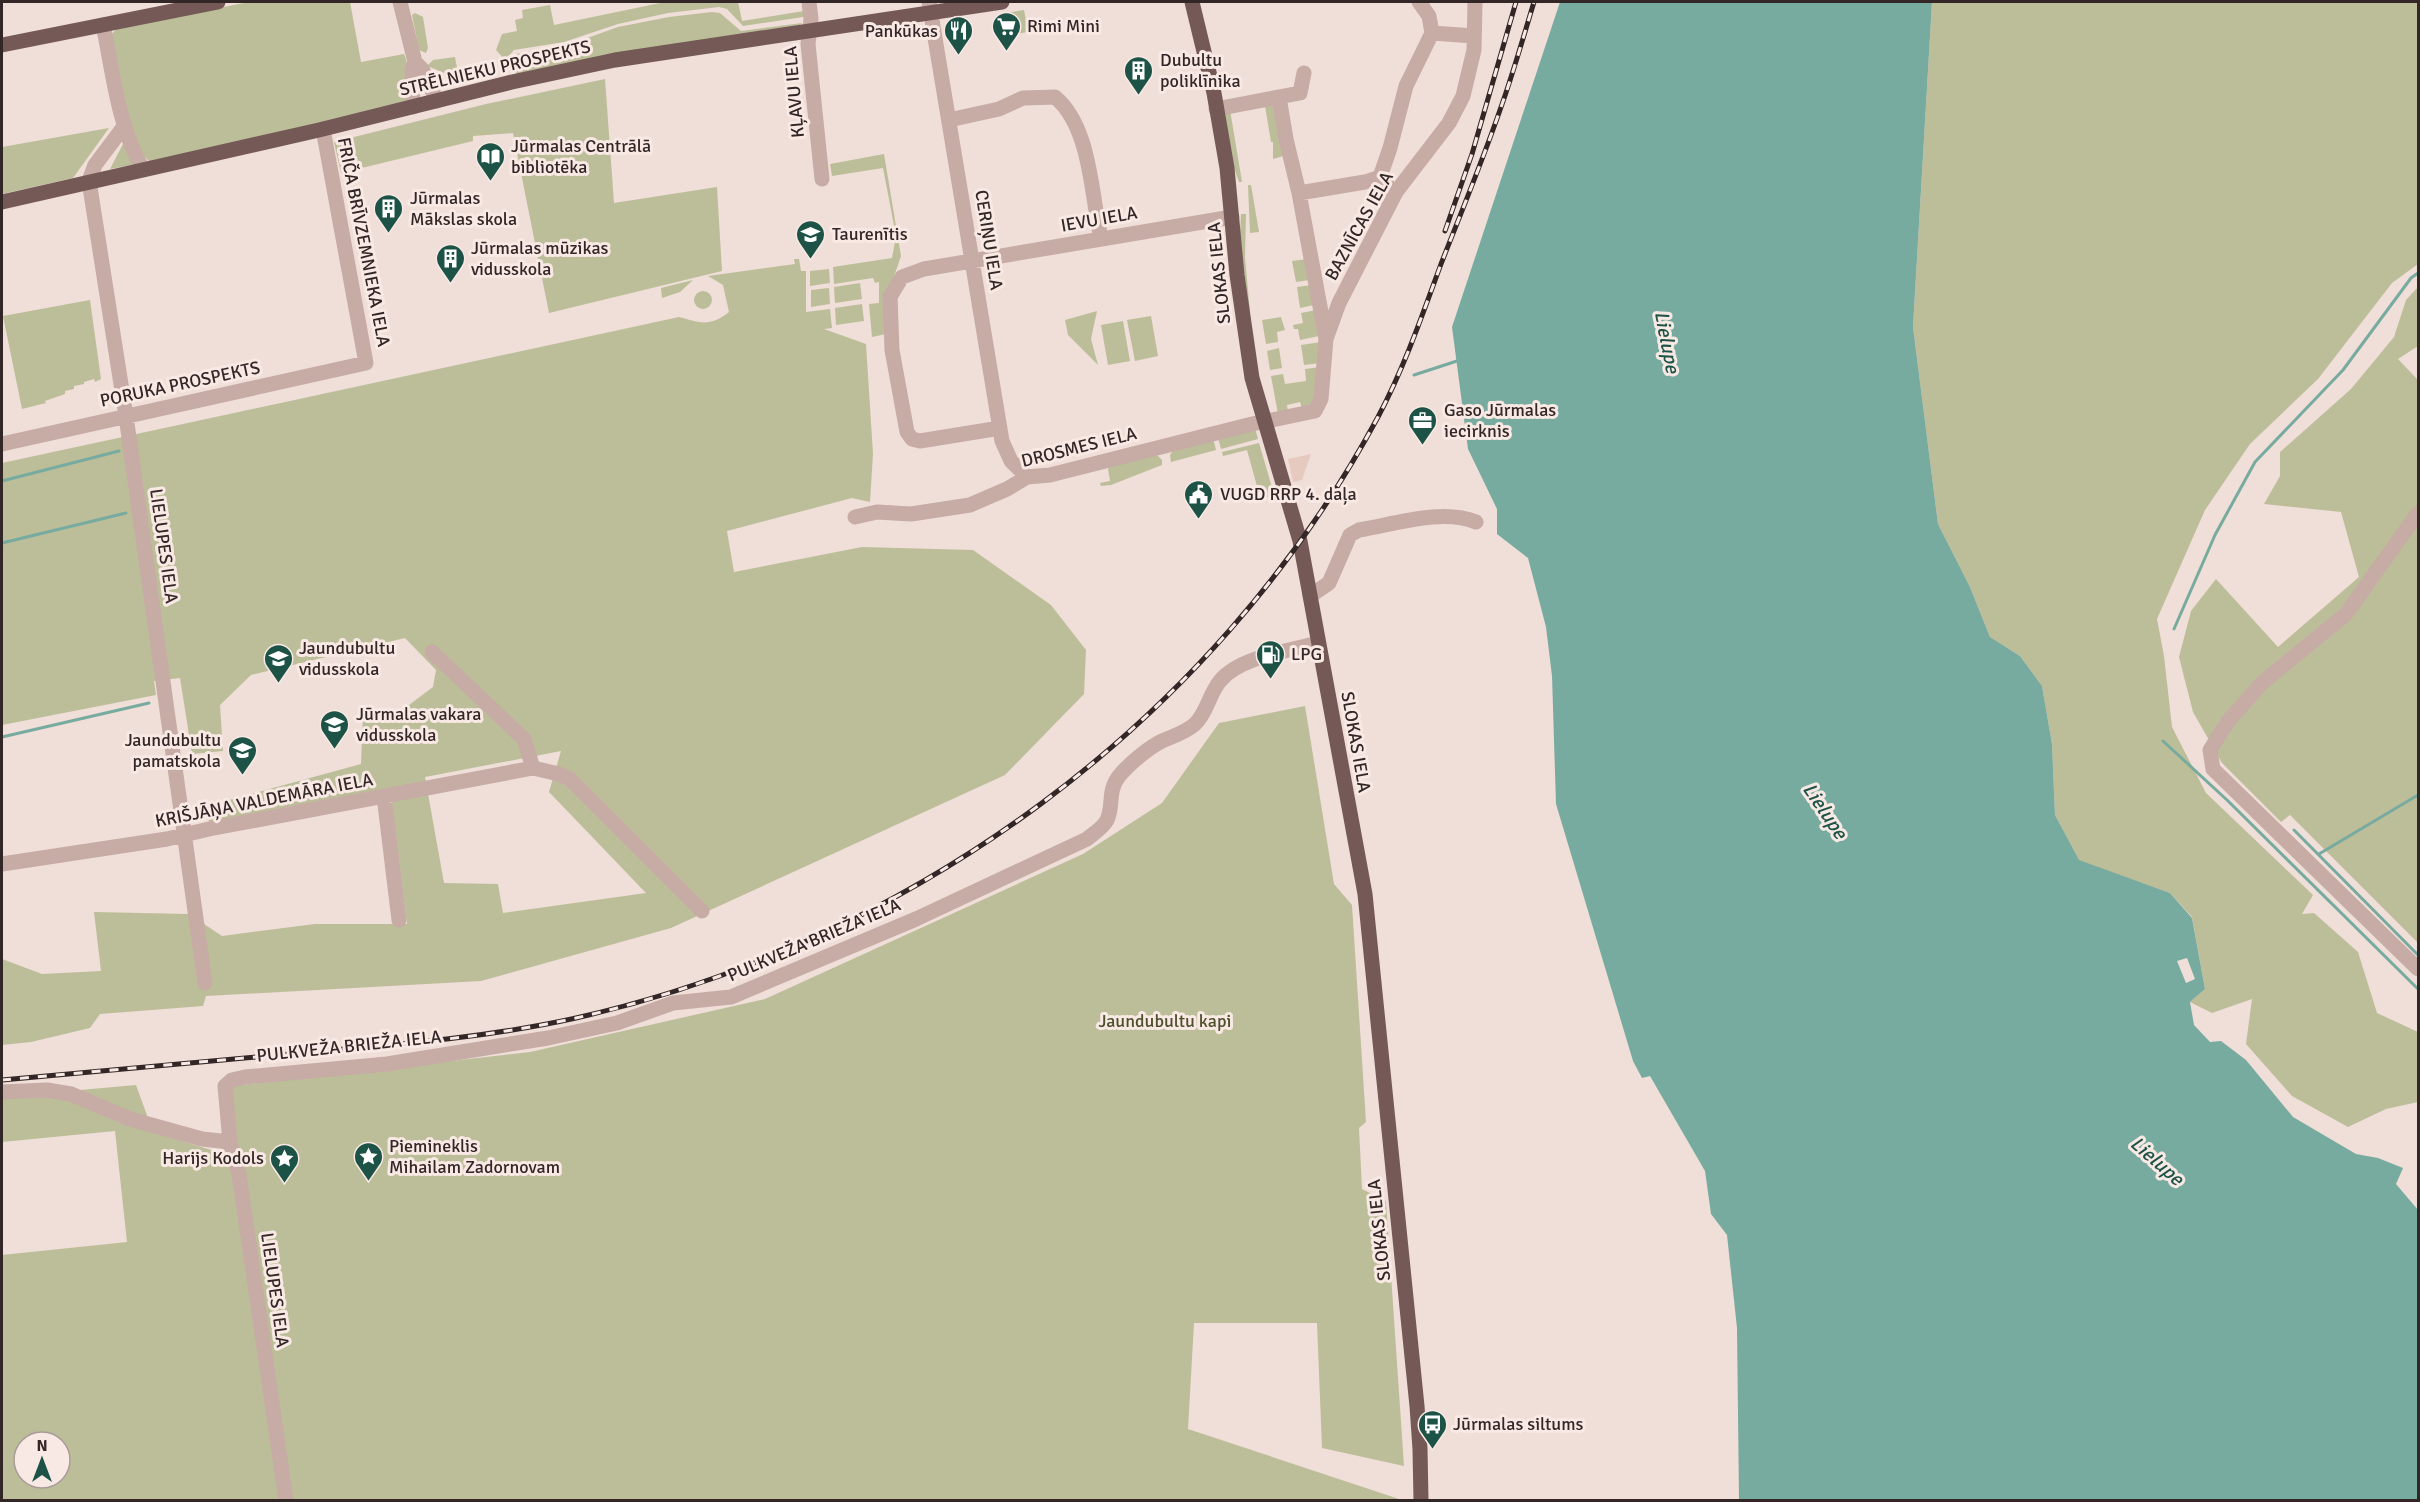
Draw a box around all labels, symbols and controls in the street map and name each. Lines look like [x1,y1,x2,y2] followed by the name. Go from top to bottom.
[990,10,1022,52] supermarket icon: Rimi Mini
[943,15,975,57] restaurant icon: Pankūkas
[1027,15,1100,37] place label: Rimi Mini
[865,20,938,42] place label: Pankūkas
[397,35,593,101] street label: STRĒLNIEKU PROSPEKTS
[779,45,809,139] street label: KĻAVU IELA
[1160,49,1241,92] place label: Dubultu poliklīnika
[1123,54,1155,96] building icon: Dubultu poliklīnika
[511,135,651,178] place label: Jūrmalas Centrālā bibliotēka
[333,136,395,348] street label: FRIČA BRĪVZEMNIEKA IELA
[474,140,506,182] library icon: Jūrmalas Centrālā bibliotēka
[1320,168,1398,284] street label: BAZNĪCAS IELA
[410,187,517,230] place label: Jūrmalas Mākslas skola
[970,188,1008,292] street label: CERIŅU IELA
[373,192,405,234] building icon: Jūrmalas Mākslas skola
[1059,201,1139,237] street label: IEVU IELA
[795,218,827,260] school or university icon: Taurenītis
[1203,221,1235,325] street label: SLOKAS IELA
[832,223,908,245] place label: Taurenītis
[471,237,609,280] place label: Jūrmalas mūzikas vidusskola
[434,242,466,284] building icon: Jūrmalas mūzikas vidusskola
[1649,309,1685,376] water label: Lielupe
[98,356,262,412] street label: PORUKA PROSPEKTS
[1444,399,1556,442] place label: Gaso Jūrmalas iecirknis
[1407,404,1439,446] office icon: Gaso Jūrmalas iecirknis
[1019,422,1139,472] street label: DROSMES IELA
[1183,478,1215,520] public building icon: VUGD RRP 4. daļa
[1220,483,1357,505] place label: VUGD RRP 4. daļa
[145,487,183,605] street label: LIELUPES IELA
[299,637,395,680] place label: Jaundubultu vidusskola
[1254,638,1286,680] fuel station icon: LPG
[262,642,294,684] school or university icon: Jaundubultu vidusskola
[1291,643,1322,665] place label: LPG
[1336,690,1376,794] street label: SLOKAS IELA
[356,703,481,746] place label: Jūrmalas vakara vidusskola
[319,708,351,750] school or university icon: Jūrmalas vakara vidusskola
[125,729,221,772] place label: Jaundubultu pamatskola
[226,734,258,776] school or university icon: Jaundubultu pamatskola
[153,768,375,832] street label: KRIŠJĀŅA VALDEMĀRA IELA
[1797,778,1853,845] water label: Lielupe
[724,894,904,986] street label: PULKVEŽA BRIEŽA IELA
[1099,1010,1231,1032] park label: Jaundubultu kapi
[255,1025,443,1067] street label: PULKVEŽA BRIEŽA IELA
[2125,1131,2190,1192] water label: Lielupe
[389,1135,560,1178] place label: Piemineklis Mihailam Zadornovam
[352,1140,384,1182] place icon: Piemineklis Mihailam Zadornovam
[269,1142,301,1184] place icon: Harijs Kodols
[162,1147,264,1169] place label: Harijs Kodols
[1363,1178,1395,1282] street label: SLOKAS IELA
[256,1231,294,1349] street label: LIELUPES IELA
[1416,1408,1448,1450] bus stop icon: Jūrmalas siltums
[1453,1413,1584,1435] place label: Jūrmalas siltums
[12,1430,72,1490] north arrow
[36,1436,48,1456] text: N

